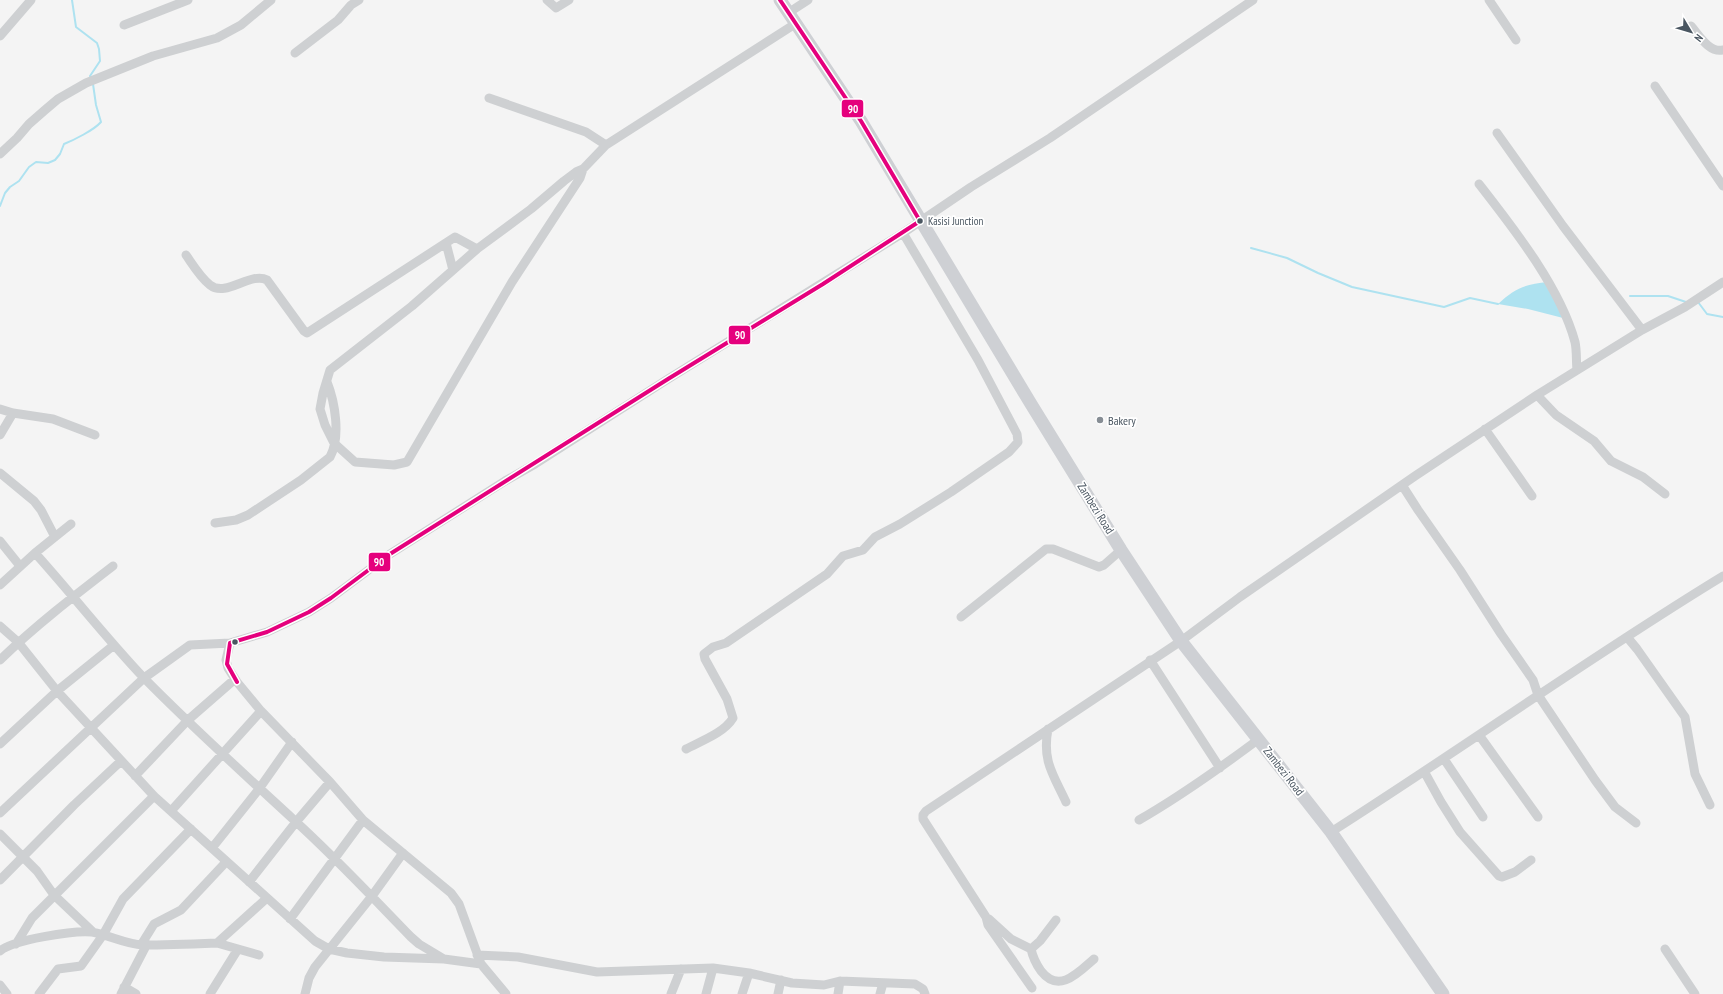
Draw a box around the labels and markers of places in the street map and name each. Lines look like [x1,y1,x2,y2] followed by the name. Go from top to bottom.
[928,214,983,228] place label: Kasisi Junction
[915,216,925,226] marker: Kasisi Junction
[1108,413,1136,428] place label: Bakery
[1095,415,1105,425] marker: Bakery
[230,637,240,647] unlabelled marker

